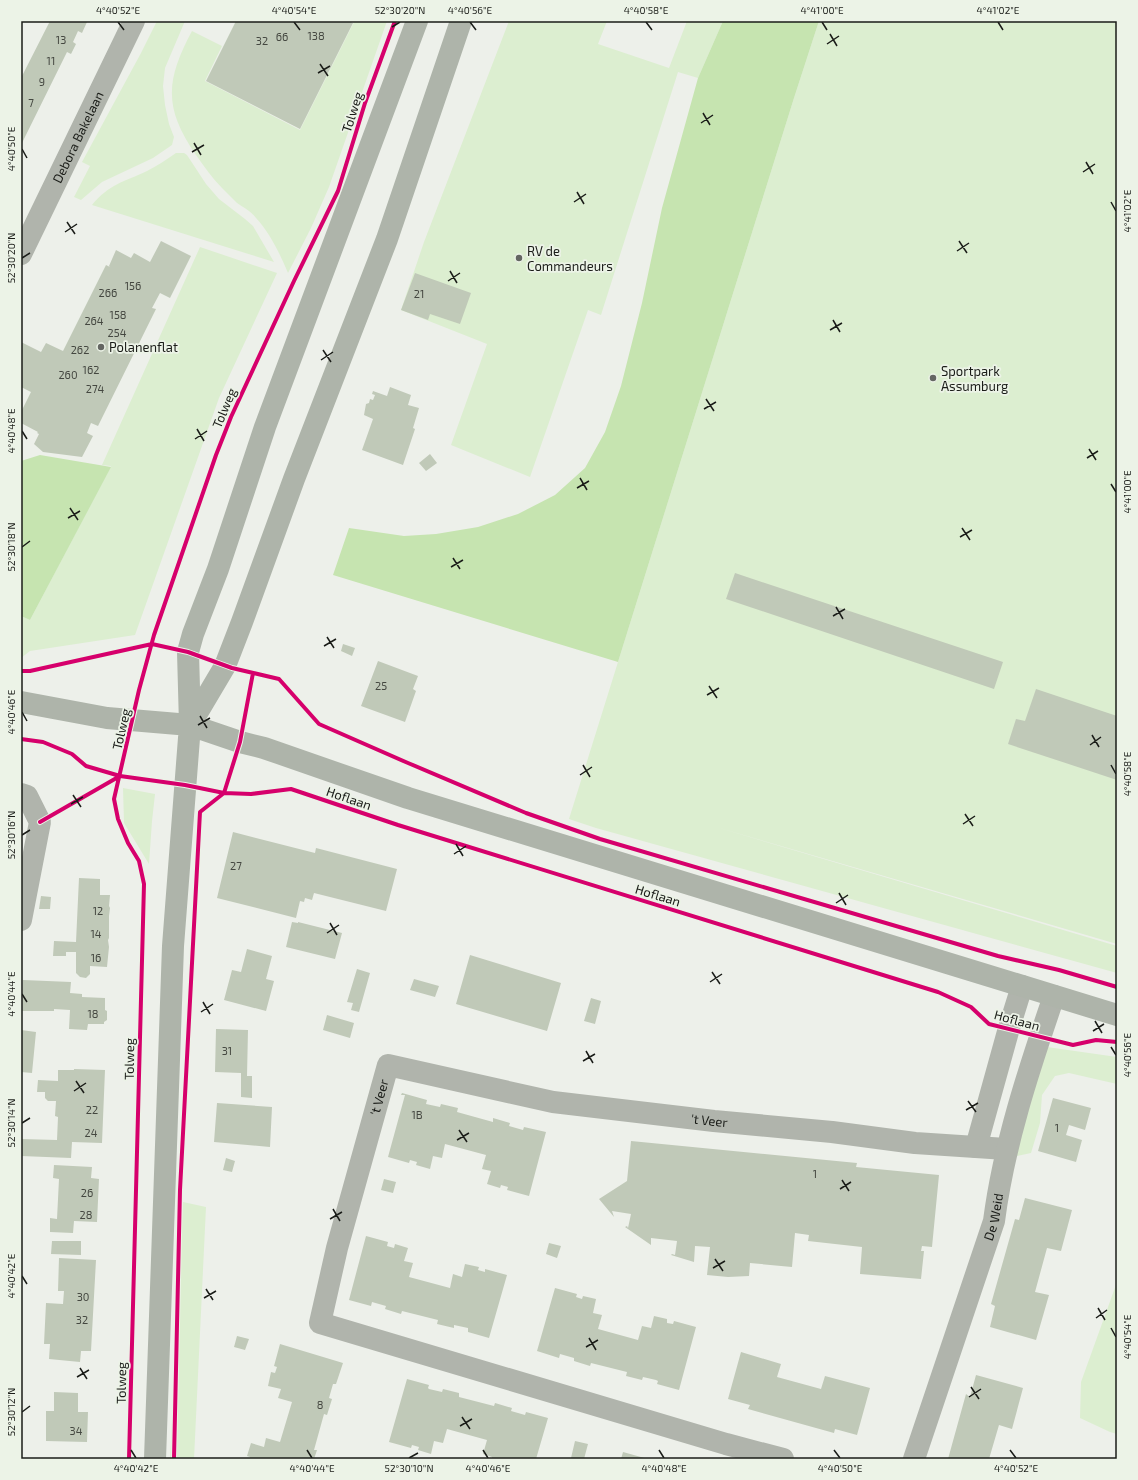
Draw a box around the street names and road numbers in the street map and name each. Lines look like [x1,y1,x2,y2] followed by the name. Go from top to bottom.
[49,89,107,186] street label: Debora Bakelaan
[338,90,366,134] street label: Tolweg
[208,386,240,430] street label: Tolweg
[108,707,134,751] street label: Tolweg
[324,783,374,813] street label: Hoflaan
[633,881,683,909] street label: Hoflaan
[992,1006,1042,1034] street label: Hoflaan
[121,1038,137,1080] street label: Tolweg
[366,1077,392,1117] street label: 't Veer
[690,1110,728,1130] street label: 't Veer
[980,1192,1006,1243] street label: De Weid
[113,1362,129,1404] street label: Tolweg

